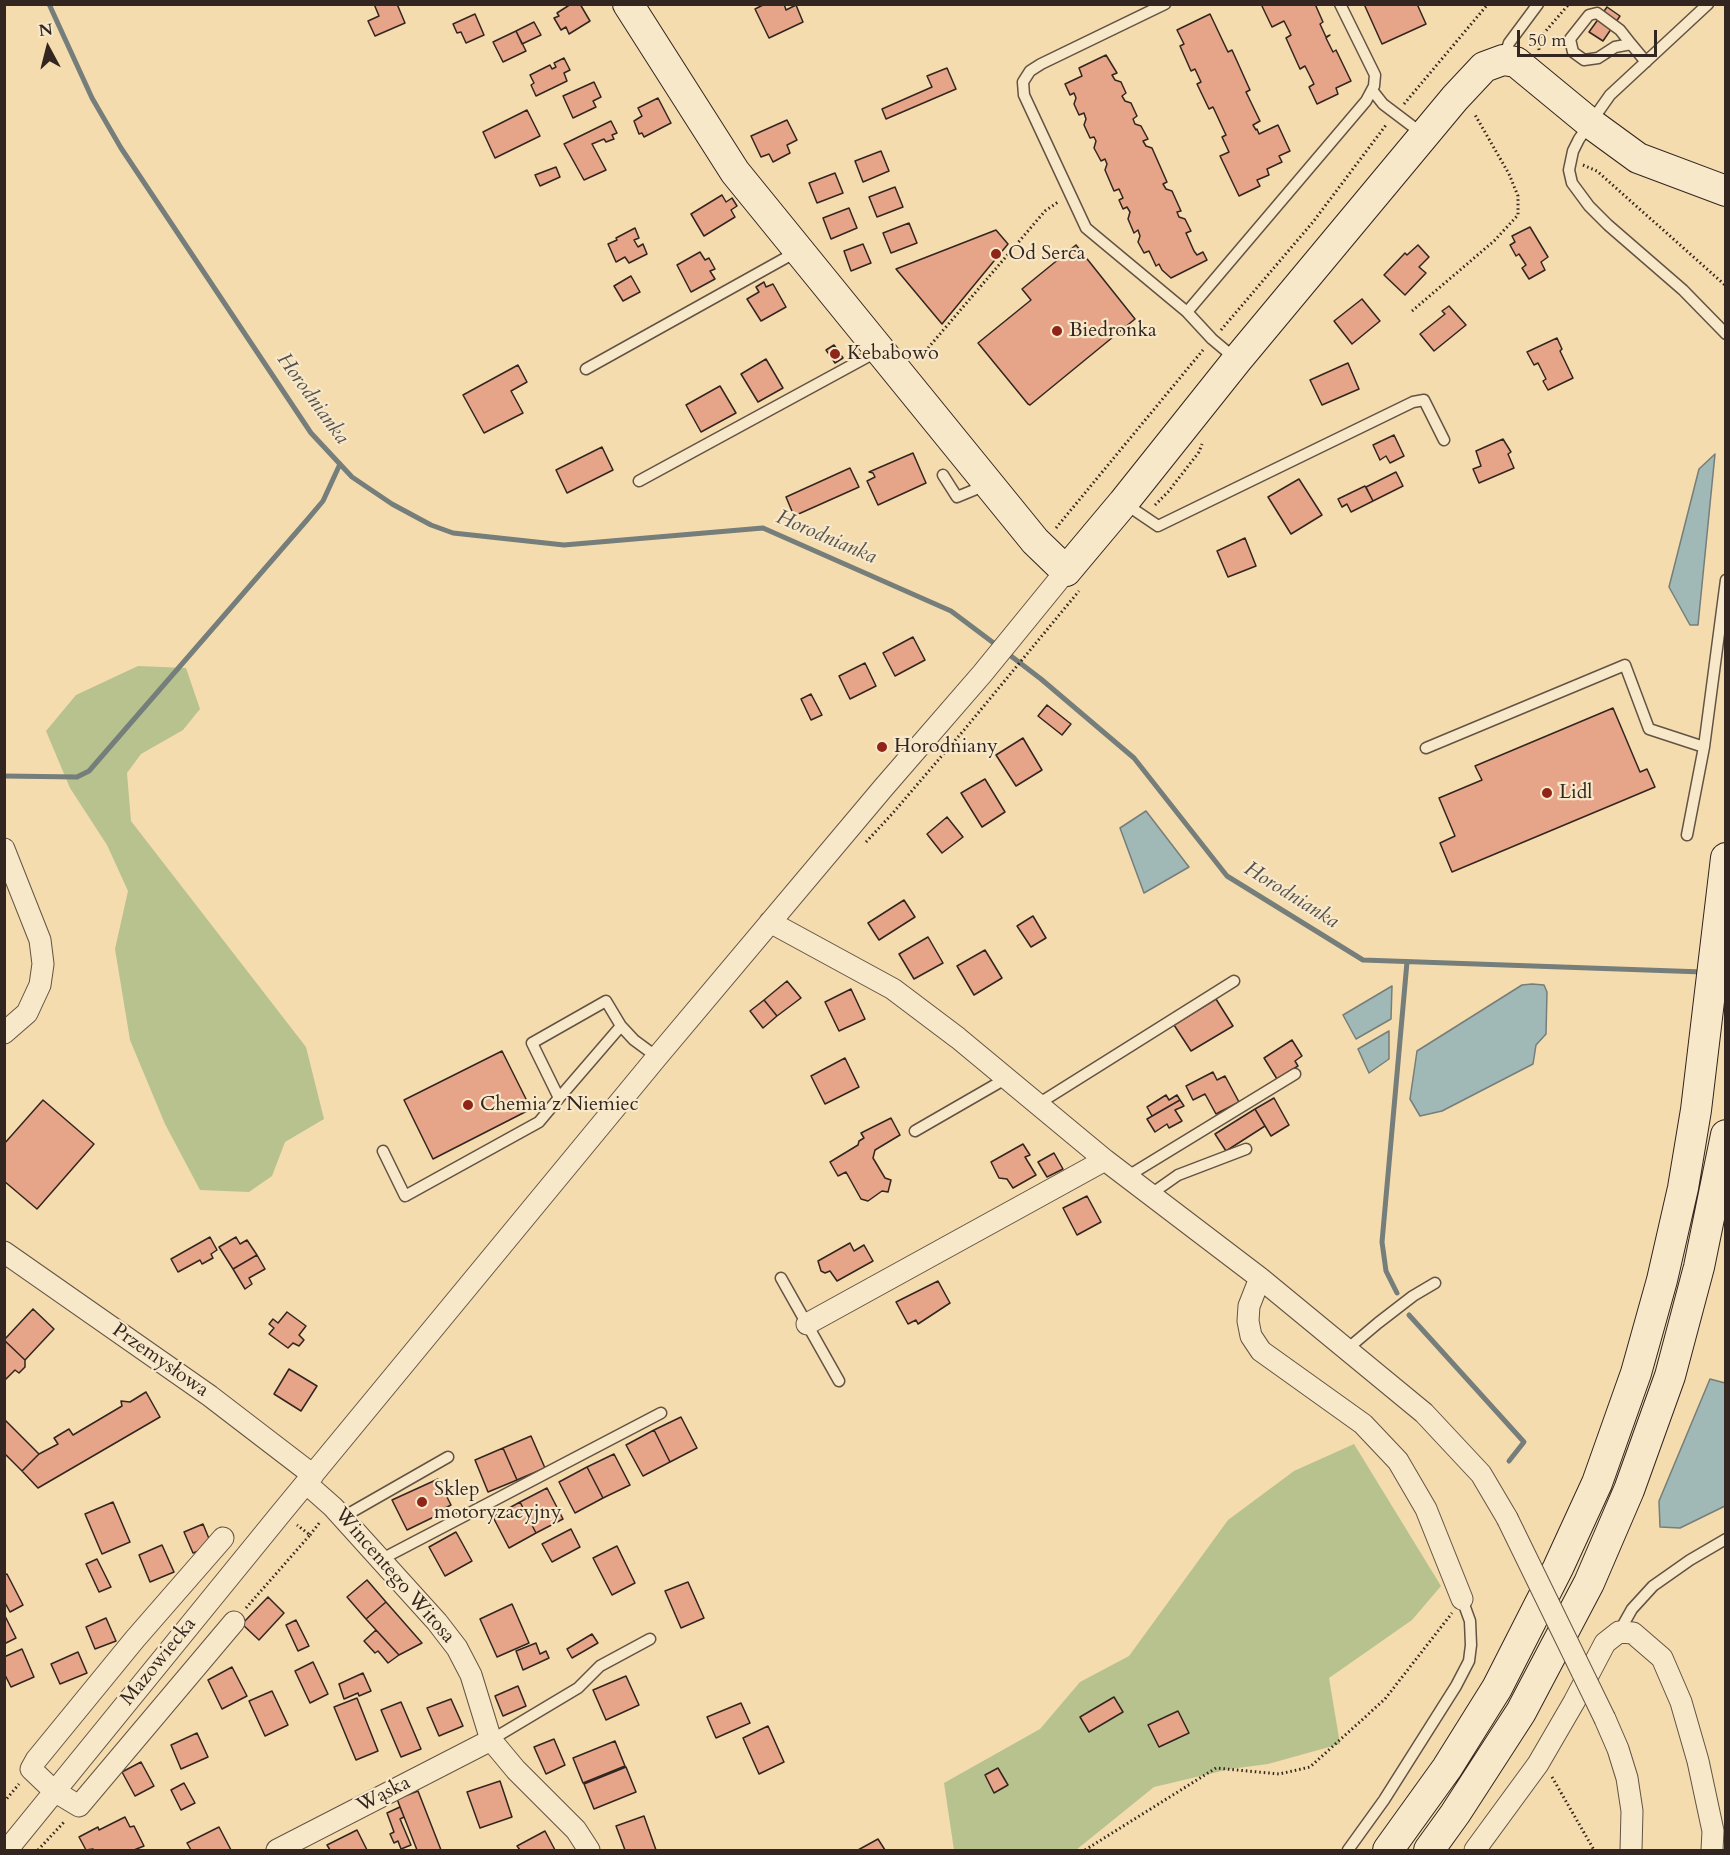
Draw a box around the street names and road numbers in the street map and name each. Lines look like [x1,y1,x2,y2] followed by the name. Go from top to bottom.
[107,1319,213,1403] street label: Przemysłowa
[329,1503,459,1649] street label: Wincentego Witosa
[116,1613,202,1711] street label: Mazowiecka
[353,1771,415,1819] street label: Wąska

